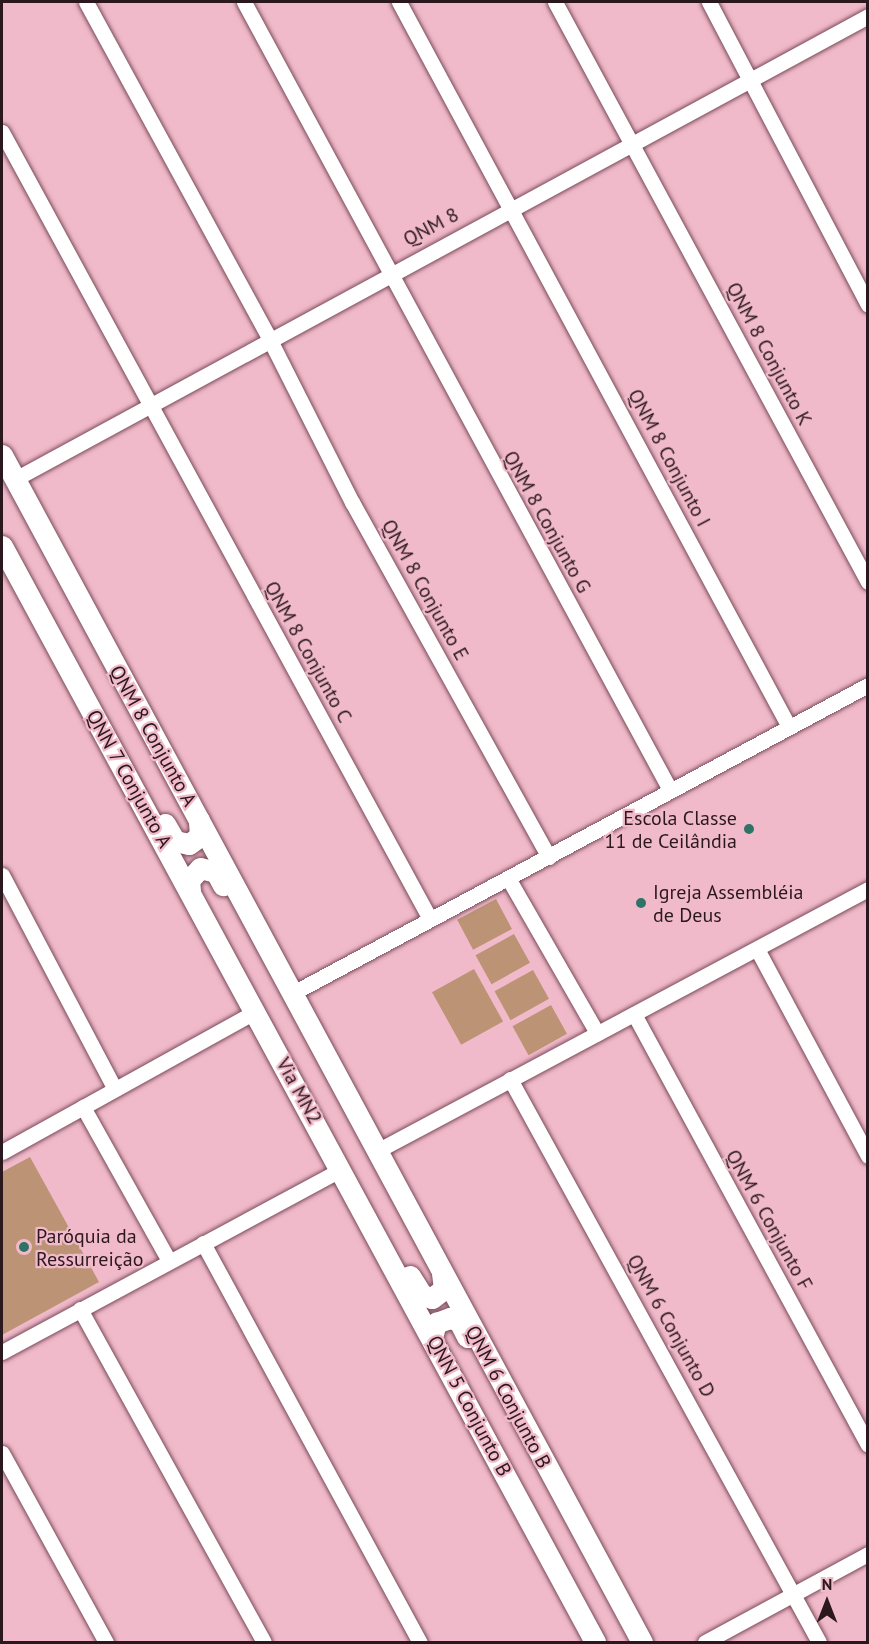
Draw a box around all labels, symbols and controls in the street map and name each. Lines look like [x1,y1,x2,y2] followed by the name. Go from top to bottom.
[399,203,463,251] street label: QNM 8
[721,278,817,430] street label: QNM 8 Conjunto K
[623,385,715,531] street label: QNM 8 Conjunto I
[498,447,596,597] street label: QNM 8 Conjunto G
[376,515,474,665] street label: QNM 8 Conjunto E
[259,577,357,727] street label: QNM 8 Conjunto C
[104,661,202,811] street label: QNM 8 Conjunto A
[81,705,177,853] street label: QNN 7 Conjunto A
[605,806,737,853] place label: Escola Classe 11 de Ceilândia
[742,822,756,836] marker: Escola Classe 11 de Ceilândia
[653,880,804,927] place label: Igreja Assembléia de Deus
[634,896,648,910] marker: Igreja Assembléia de Deus
[271,1054,327,1128] street label: Via MN2
[720,1146,818,1294] street label: QNM 6 Conjunto F
[36,1224,143,1271] place label: Paróquia da Ressurreição
[17,1240,31,1254] marker: Paróquia da Ressurreição
[622,1250,720,1402] street label: QNM 6 Conjunto D
[460,1321,556,1473] street label: QNM 6 Conjunto B
[422,1332,516,1480] street label: QNN 5 Conjunto B
[797,1572,857,1632] north arrow
[822,1574,832,1594] text: N

